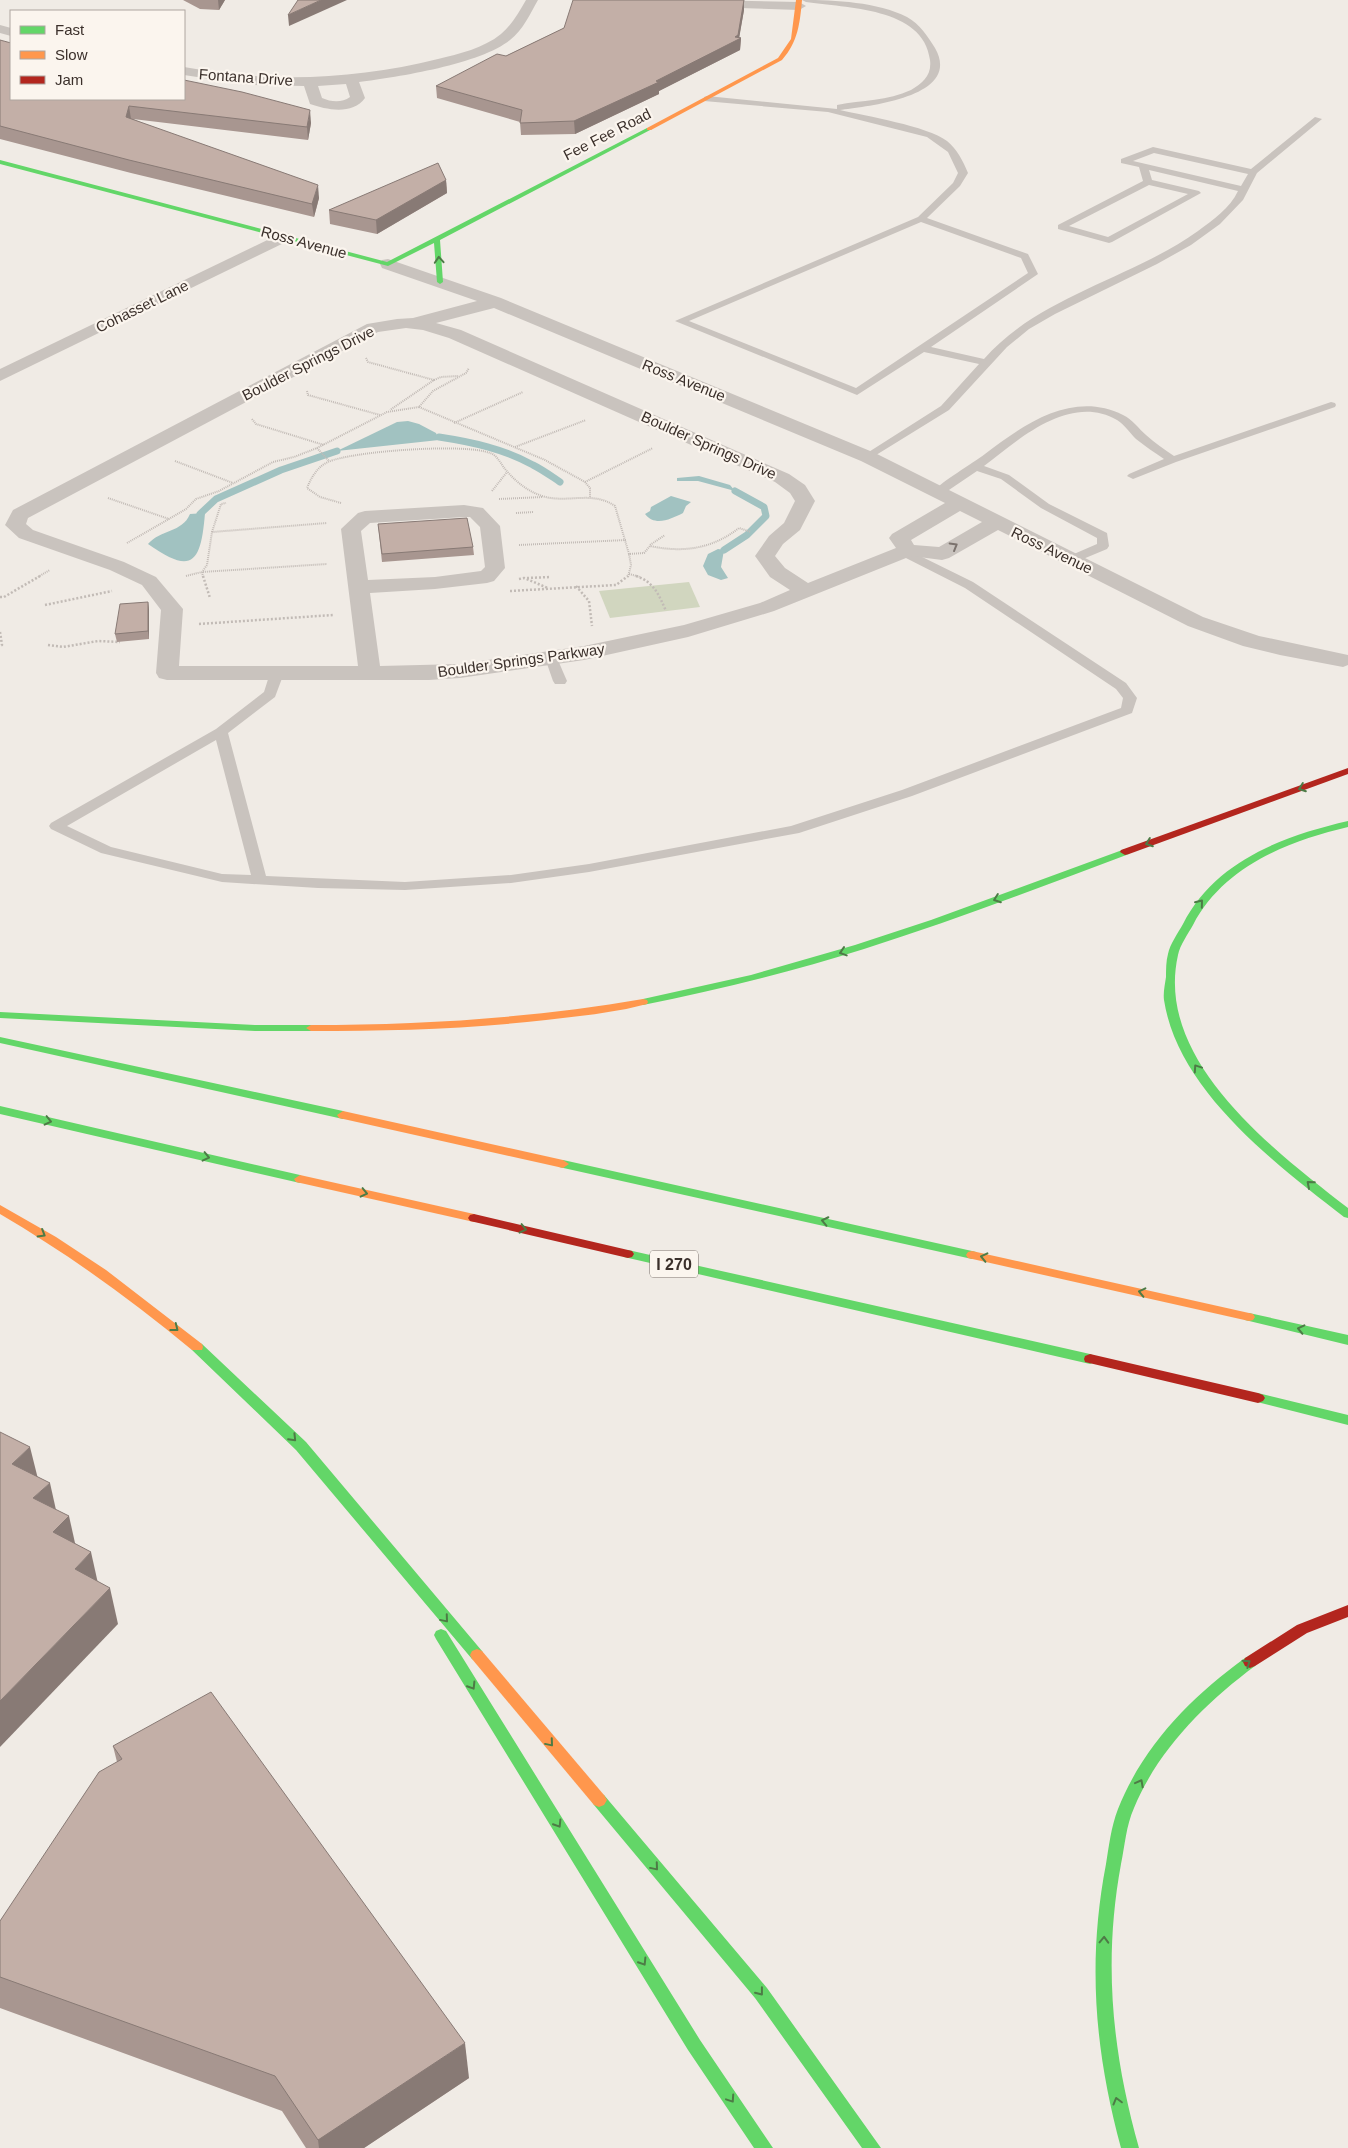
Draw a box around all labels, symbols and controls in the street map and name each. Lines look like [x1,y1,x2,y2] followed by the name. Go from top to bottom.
[10,10,185,100] legend
[55,21,85,38] text: Fast
[55,46,88,63] text: Slow
[198,65,294,89] street label: Fontana Drive
[55,71,83,88] text: Jam
[560,105,654,163] street label: Fee Fee Road
[259,222,349,262] street label: Ross Avenue
[433,256,444,264] one-way arrow
[93,276,191,336] street label: Cohasset Lane
[239,322,377,404] street label: Boulder Springs Drive
[640,356,728,404] street label: Ross Avenue
[639,408,779,482] street label: Boulder Springs Drive
[1009,523,1095,577] street label: Ross Avenue
[949,543,958,553] one-way arrow
[436,640,606,680] street label: Boulder Springs Parkway
[1298,782,1307,792] one-way arrow
[1146,837,1154,847] one-way arrow
[993,893,1002,903] one-way arrow
[1194,900,1202,909] one-way arrow
[840,946,848,956] one-way arrow
[1194,1064,1203,1074] one-way arrow
[43,1115,52,1126] one-way arrow
[202,1151,210,1162] one-way arrow
[1306,1180,1315,1189] one-way arrow
[360,1187,369,1198] one-way arrow
[821,1216,829,1227] one-way arrow
[518,1223,527,1234] one-way arrow
[37,1227,46,1237] one-way arrow
[650,1250,698,1278] road number: I 270
[979,1252,988,1262] one-way arrow
[1138,1287,1147,1298] one-way arrow
[169,1322,178,1331] one-way arrow
[1296,1324,1305,1335] one-way arrow
[287,1433,296,1442] one-way arrow
[440,1613,448,1622] one-way arrow
[1241,1660,1251,1669] one-way arrow
[466,1680,476,1689] one-way arrow
[545,1738,554,1747] one-way arrow
[1134,1779,1144,1788] one-way arrow
[551,1819,561,1828] one-way arrow
[649,1862,658,1871] one-way arrow
[1099,1935,1109,1943] one-way arrow
[637,1957,646,1966] one-way arrow
[754,1986,762,1995] one-way arrow
[725,2093,734,2103] one-way arrow
[1112,2096,1123,2105] one-way arrow

